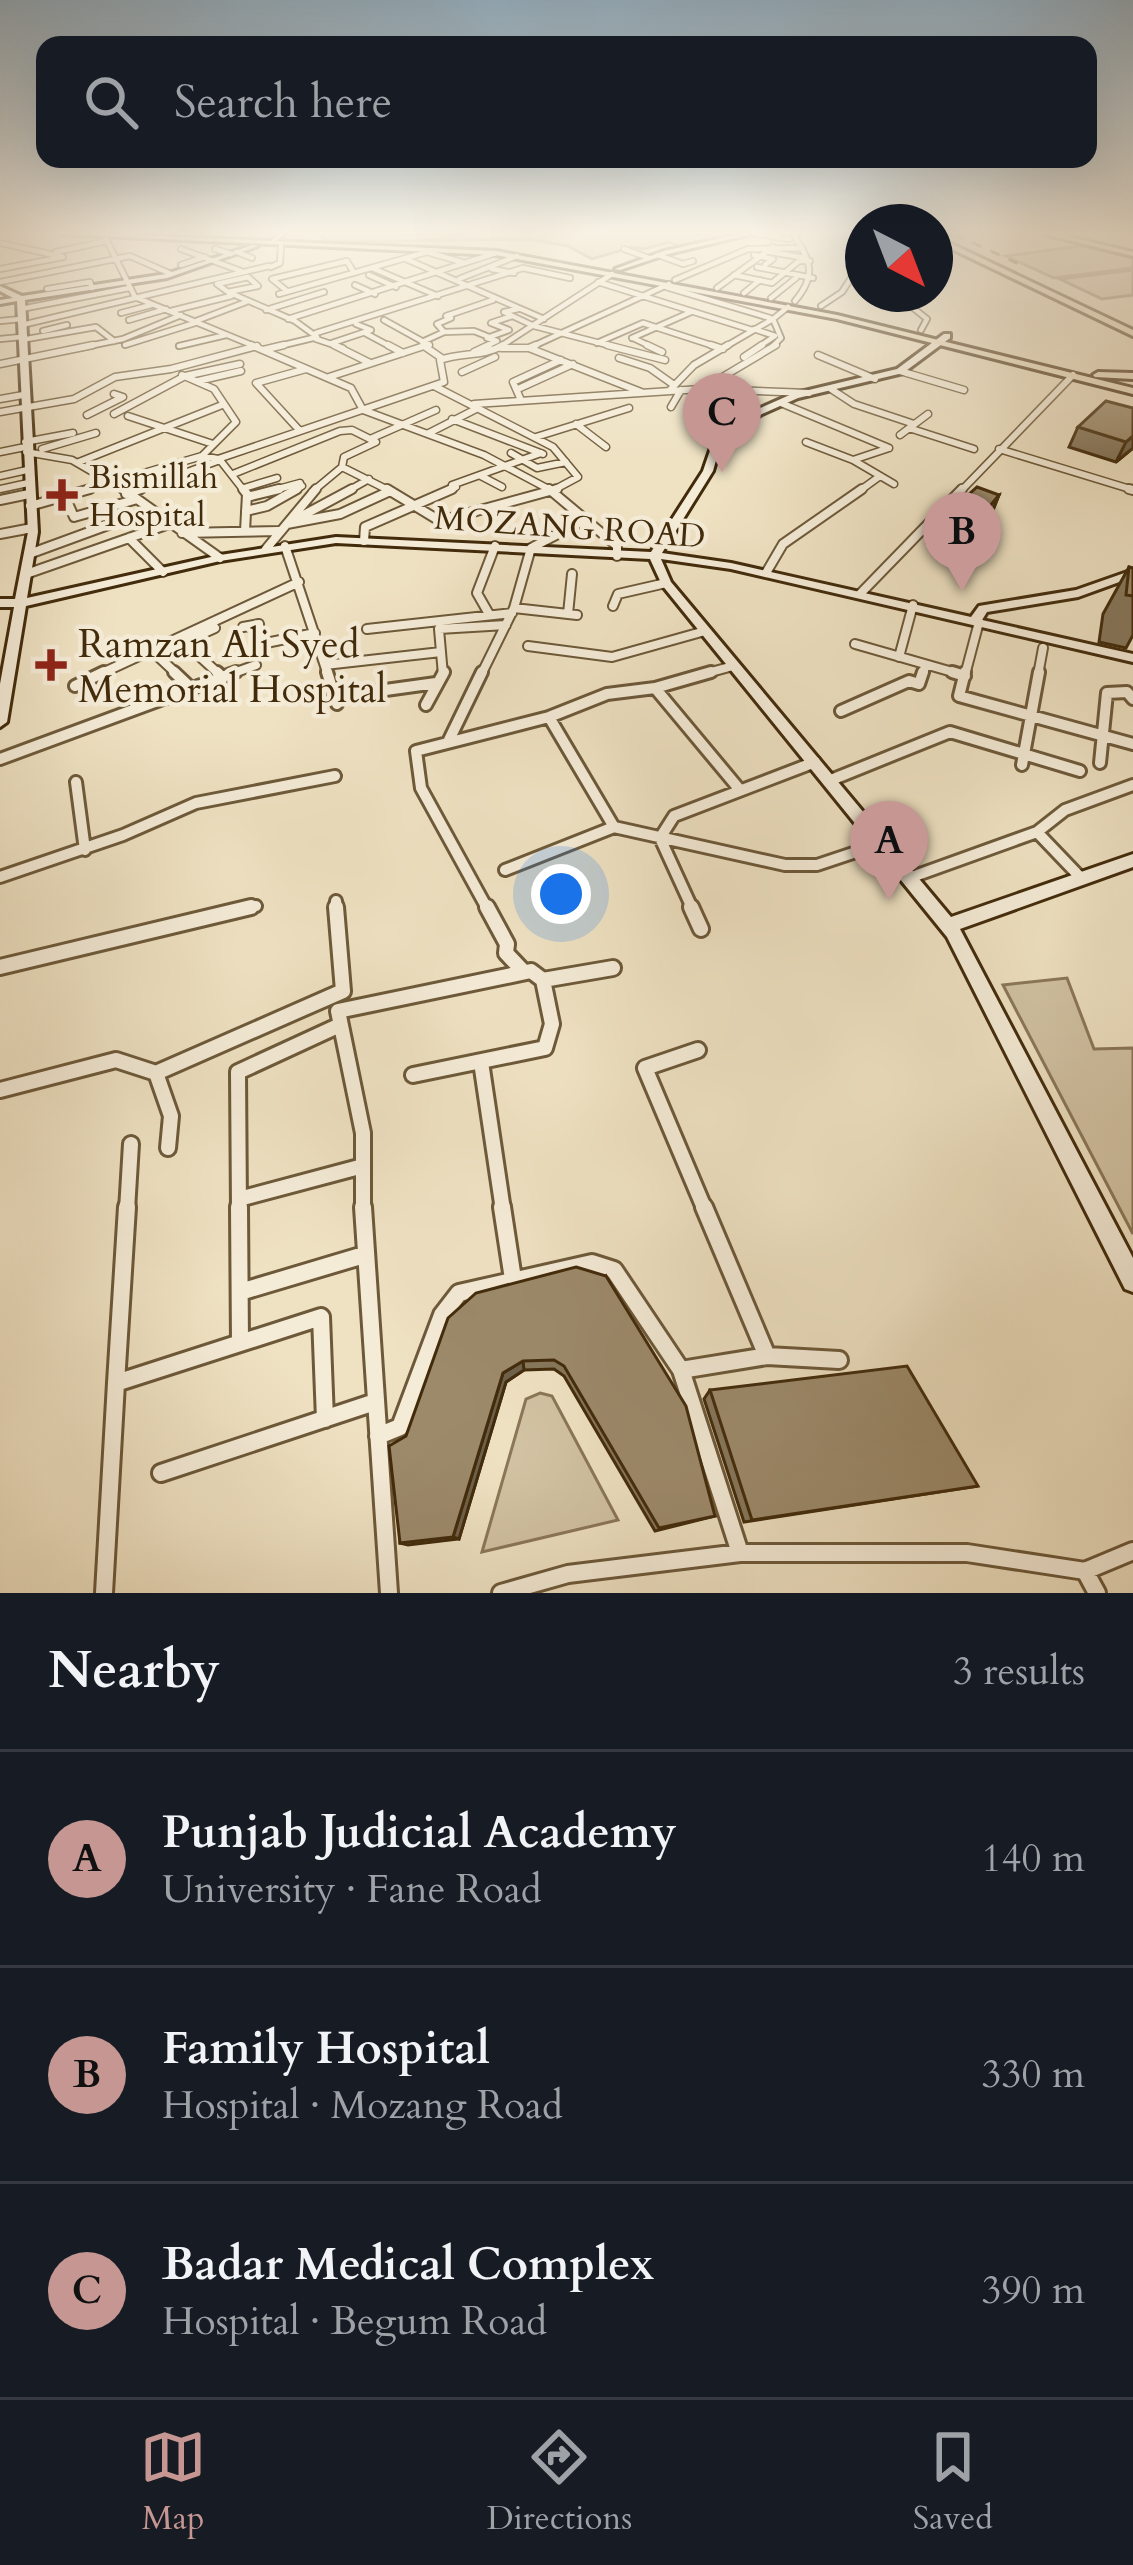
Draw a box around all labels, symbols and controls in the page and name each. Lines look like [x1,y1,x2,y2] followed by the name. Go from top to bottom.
[36,36,1097,168] search box
[78,69,144,135] icon: search
[174,72,392,133] text: Search here
[845,204,953,312] north arrow
[683,373,761,472] pin: C
[89,455,218,538] place label: Bismillah Hospital
[46,479,78,511] marker: Bismillah Hospital
[923,492,1001,591] pin: B
[433,496,707,559] street label: MOZANG ROAD
[78,618,387,716] place label: Ramzan Ali Syed Memorial Hospital
[35,649,67,681] marker: Ramzan Ali Syed Memorial Hospital
[850,801,928,900] pin: A
[531,864,591,924] your location
[48,1636,220,1706] text: Nearby
[953,1645,1085,1698] text: 3 results
[162,1802,677,1863] text: Punjab Judicial Academy
[72,1832,102,1885] text: A
[982,1832,1085,1885] text: 140 m
[162,1863,542,1916] text: University · Fane Road
[162,2018,490,2079] text: Family Hospital
[73,2048,101,2101] text: B
[982,2048,1085,2101] text: 330 m
[162,2079,563,2132] text: Hospital · Mozang Road
[162,2234,655,2295] text: Badar Medical Complex
[72,2264,102,2317] text: C
[982,2264,1085,2317] text: 390 m
[162,2295,547,2348] text: Hospital · Begum Road
[140,2424,206,2541] tab: Map
[487,2424,632,2541] tab: Directions
[913,2424,993,2541] tab: Saved

